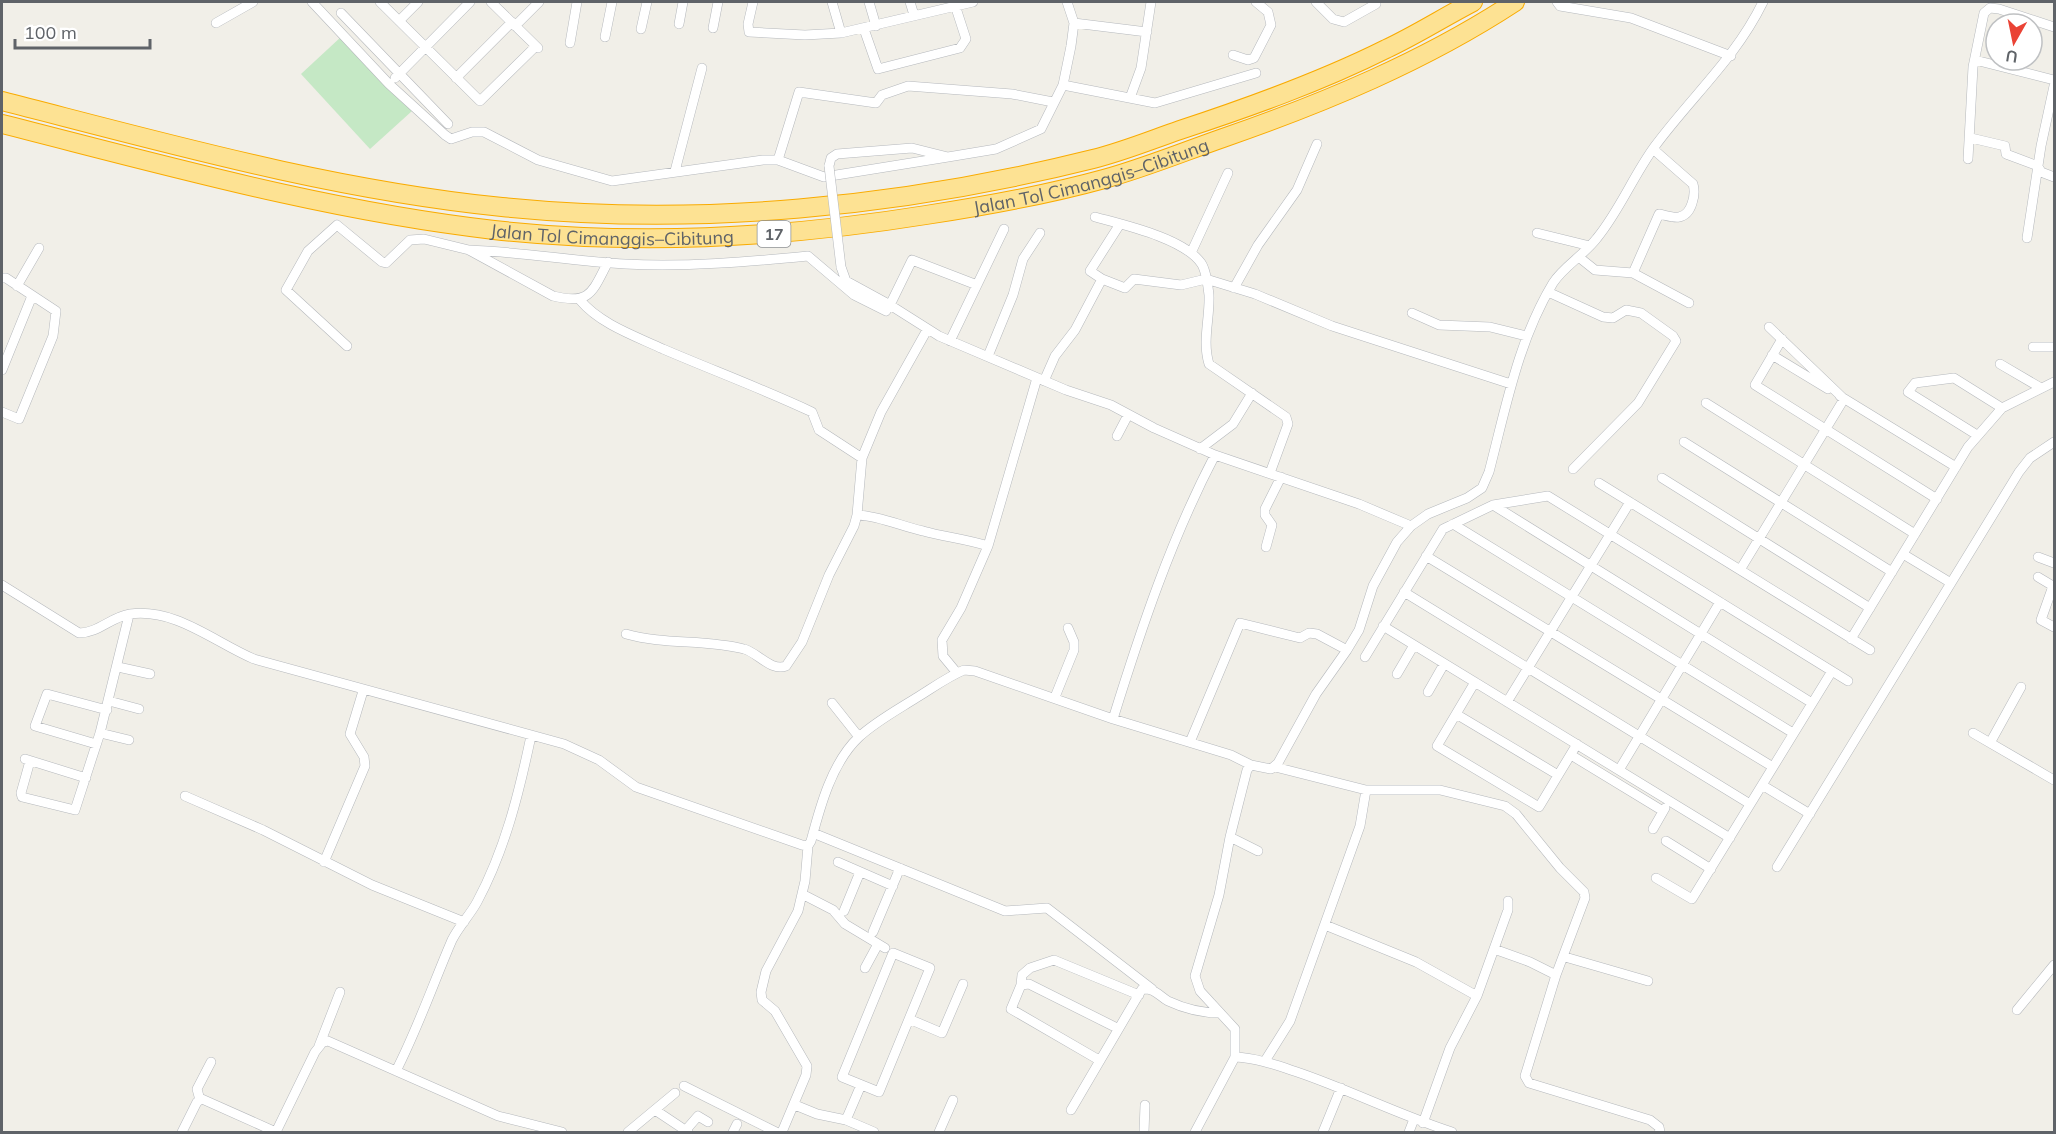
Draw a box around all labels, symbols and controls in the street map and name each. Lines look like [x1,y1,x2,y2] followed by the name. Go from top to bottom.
[15,12,150,50] scale bar
[1984,12,2044,72] north arrow
[24,21,77,44] text: 100 m
[2004,46,2019,68] text: U
[971,133,1212,219] street label: Jalan Tol Cimanggis–Cibitung
[489,218,734,250] street label: Jalan Tol Cimanggis–Cibitung
[758,221,790,247] road number: 17

